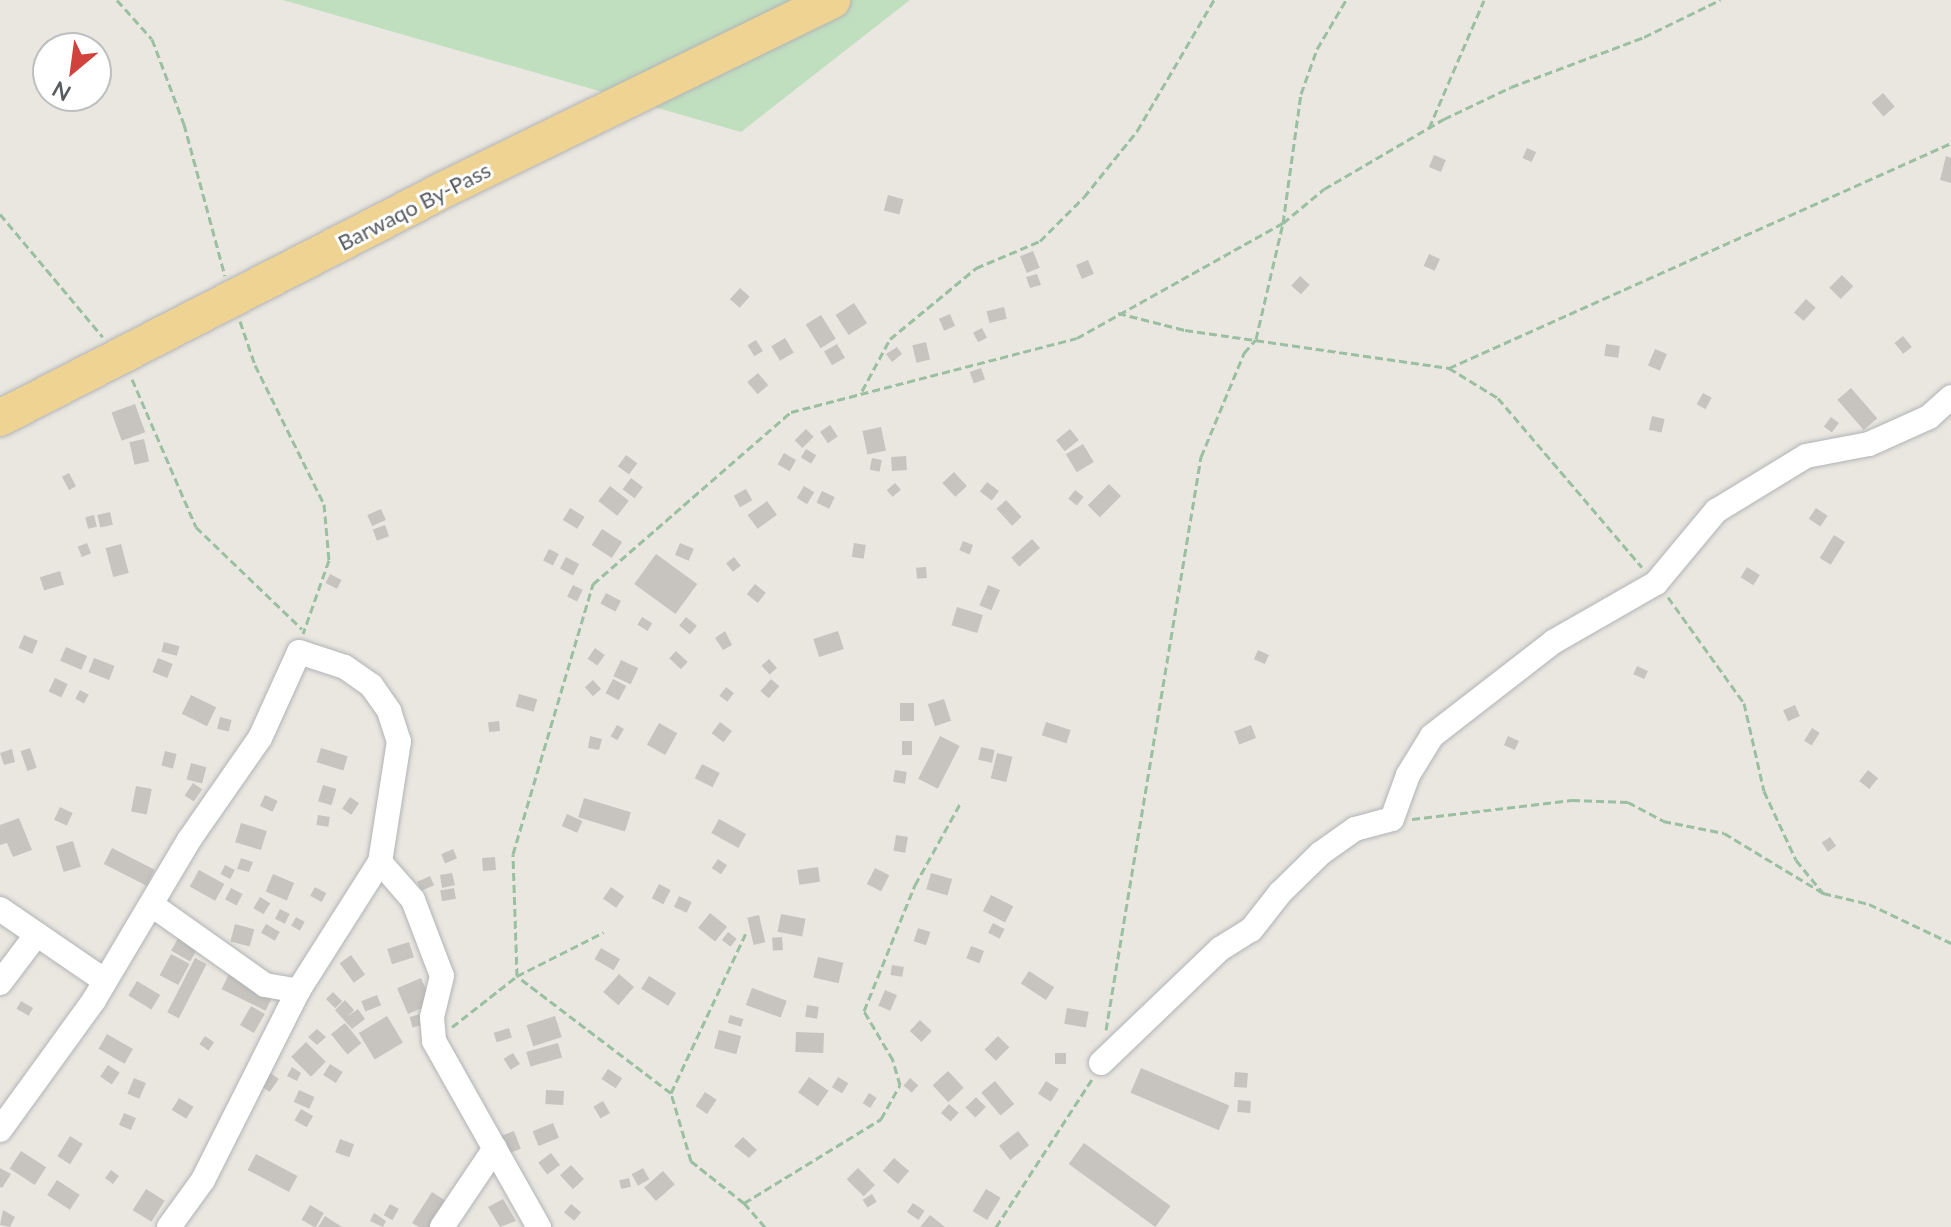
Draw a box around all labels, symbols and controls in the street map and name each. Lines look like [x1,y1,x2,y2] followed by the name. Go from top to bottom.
[32,32,112,112] north arrow
[47,76,75,108] text: N
[333,156,495,256] street label: Barwaqo By-Pass

